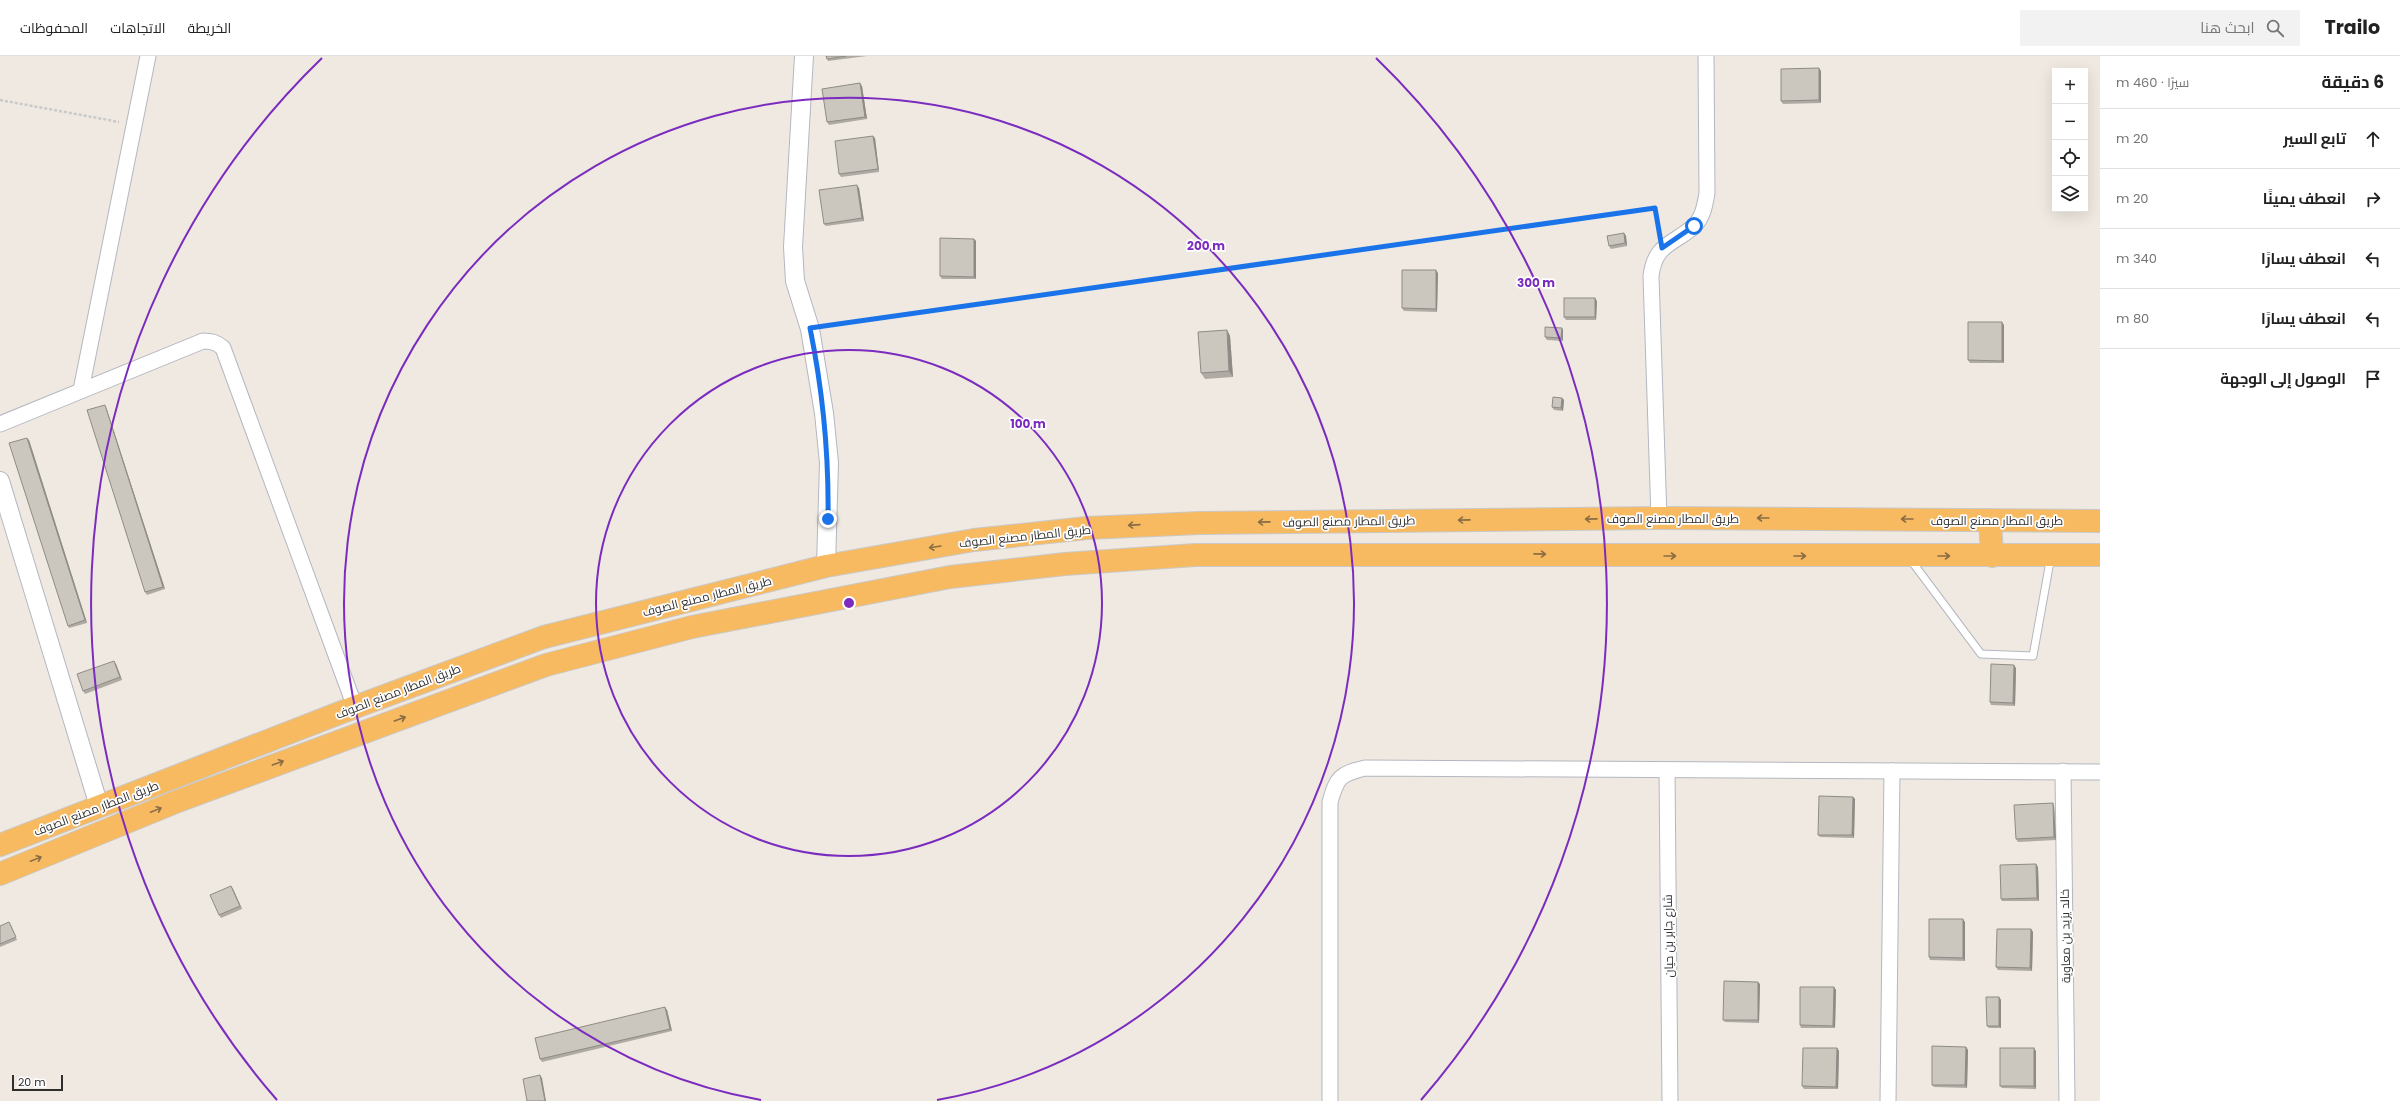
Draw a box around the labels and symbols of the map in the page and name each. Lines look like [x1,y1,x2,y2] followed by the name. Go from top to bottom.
[1685,217,1703,235] route start
[1187,237,1225,254] text: 200 m
[1517,274,1555,291] text: 300 m
[1010,415,1046,432] text: 100 m
[819,510,837,528] route end
[1607,510,1739,527] street label: طريق المطار مصنع الصوف
[1283,511,1415,531] street label: طريق المطار مصنع الصوف
[1931,512,2063,529] street label: طريق المطار مصنع الصوف
[1585,515,1598,522] one-way arrow
[1757,515,1770,522] one-way arrow
[1458,516,1471,524] one-way arrow
[1901,516,1914,523] one-way arrow
[1258,518,1271,526] one-way arrow
[958,521,1092,551] street label: طريق المطار مصنع الصوف
[1128,522,1141,529] one-way arrow
[929,543,942,551] one-way arrow
[1533,550,1546,558] one-way arrow
[1663,552,1676,560] one-way arrow
[1793,552,1806,560] one-way arrow
[1937,552,1950,560] one-way arrow
[641,572,773,620] street label: طريق المطار مصنع الصوف
[842,596,856,610] centre of rings
[333,659,463,723] street label: طريق المطار مصنع الصوف
[393,714,405,722] one-way arrow
[271,759,283,767] one-way arrow
[31,776,161,840] street label: طريق المطار مصنع الصوف
[150,805,162,813] one-way arrow
[30,855,42,862] one-way arrow
[2056,889,2074,983] street label: خالد يزيد بن معاوية
[1659,894,1677,978] street label: شارع جابر بن حيان
[12,1073,63,1092] scale bar

